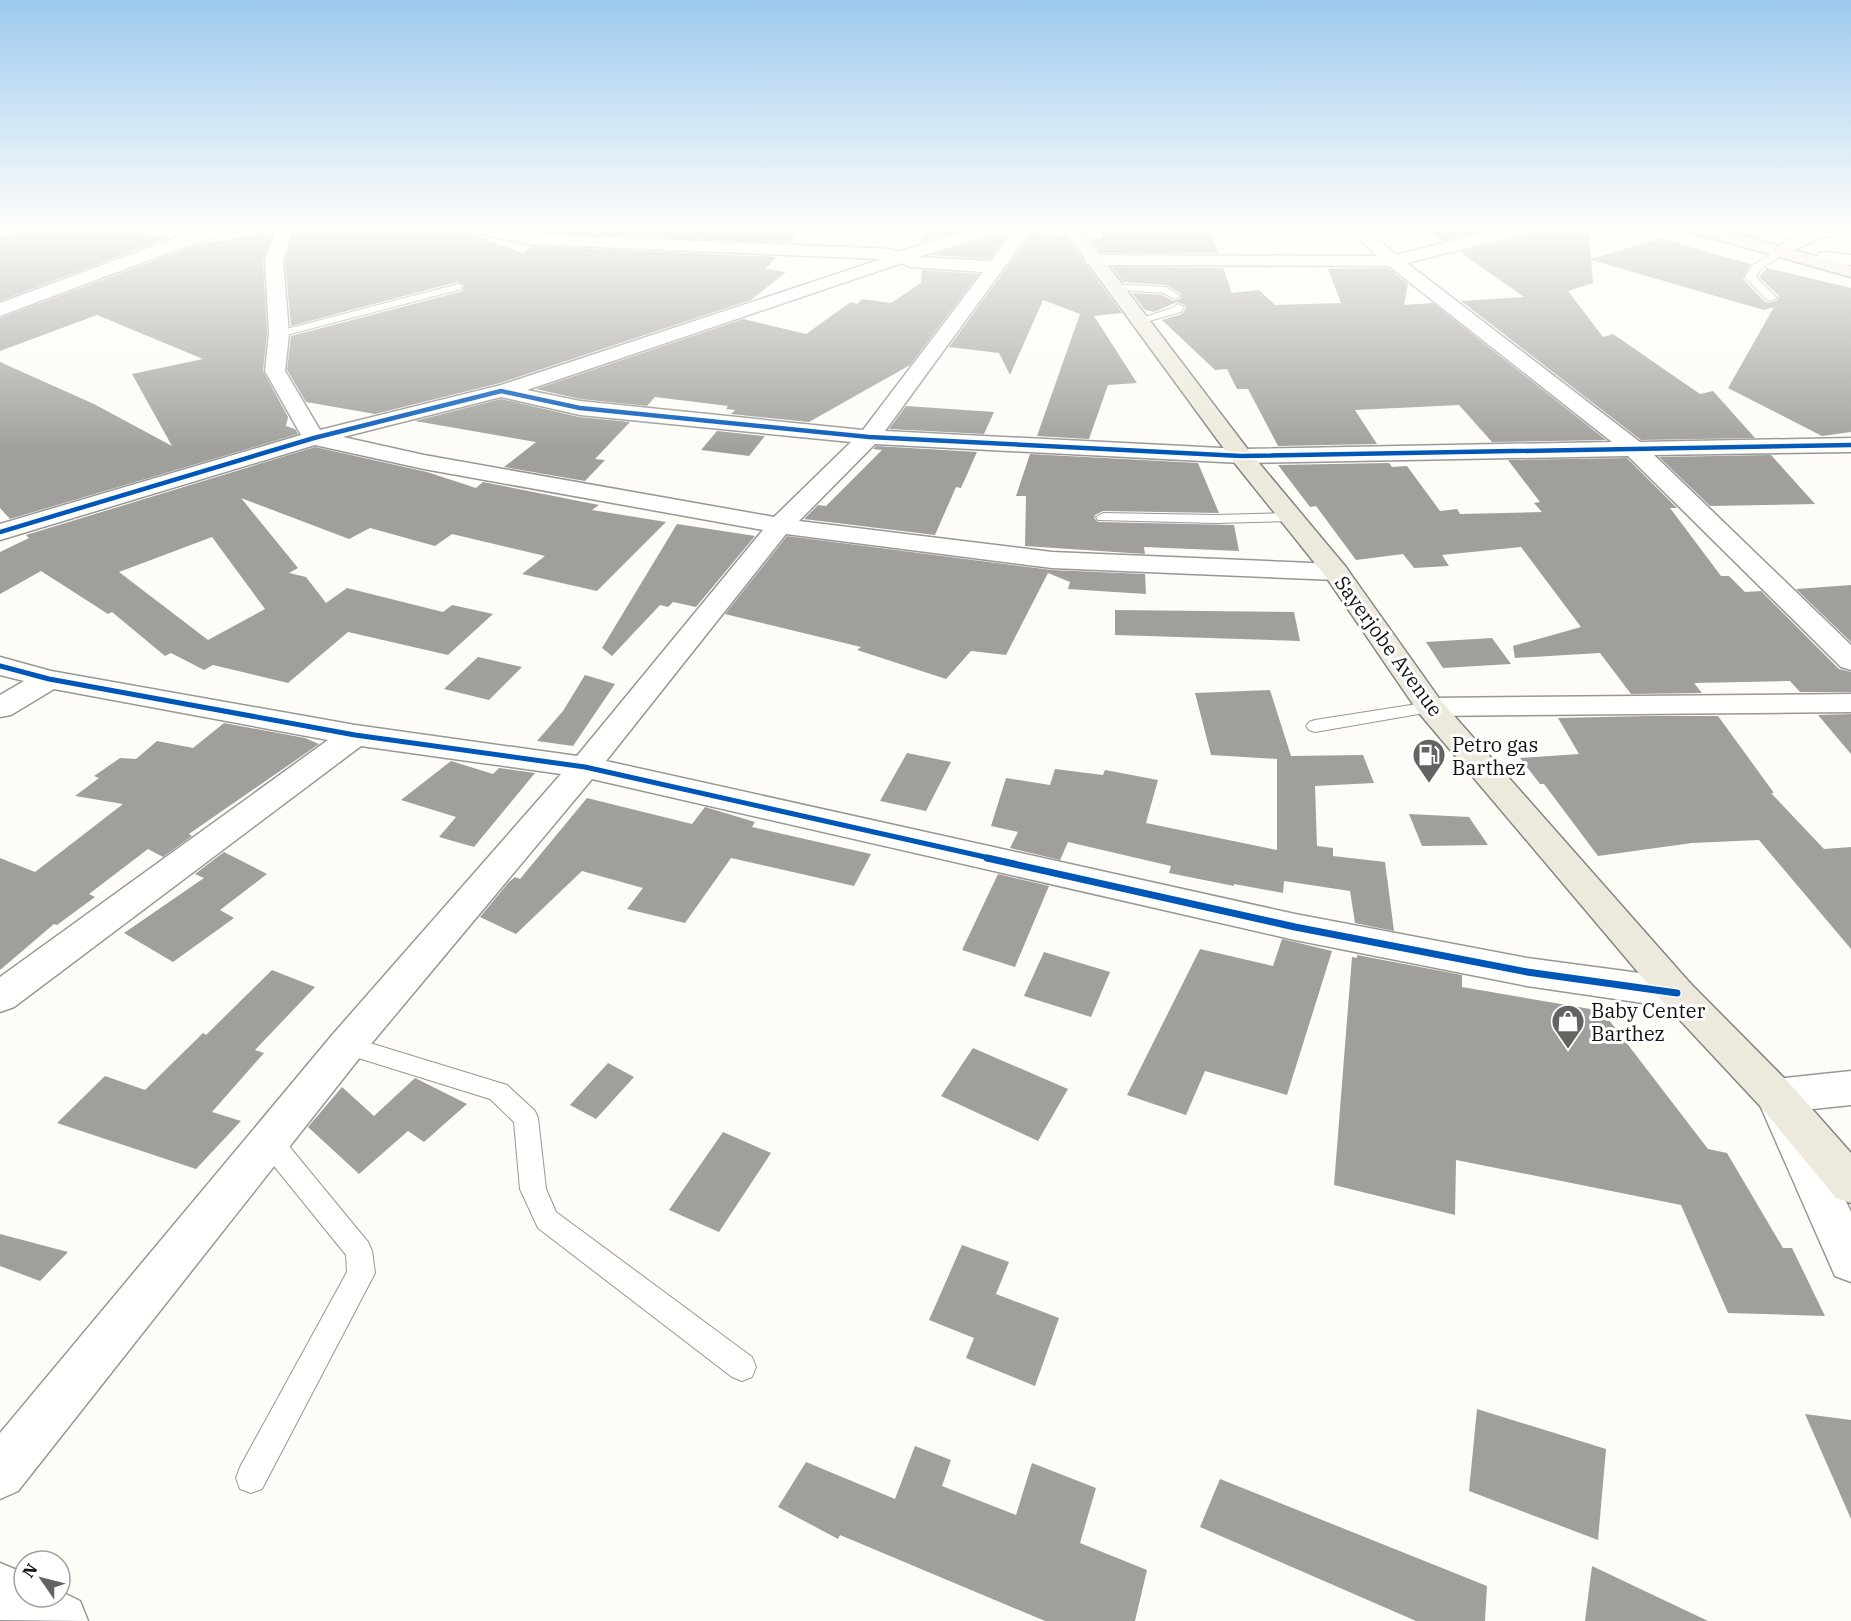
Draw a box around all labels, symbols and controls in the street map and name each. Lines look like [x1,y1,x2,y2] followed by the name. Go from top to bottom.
[1329,570,1449,722] street label: Sayerjobe Avenue
[1452,731,1538,781] place label: Petro gas Barthez
[1411,737,1447,784] fuel station icon: Petro gas Barthez
[1591,997,1705,1047] place label: Baby Center Barthez
[1550,1003,1586,1050] shop icon: Baby Center Barthez
[12,1549,72,1609] north arrow
[18,1559,42,1581] text: N

